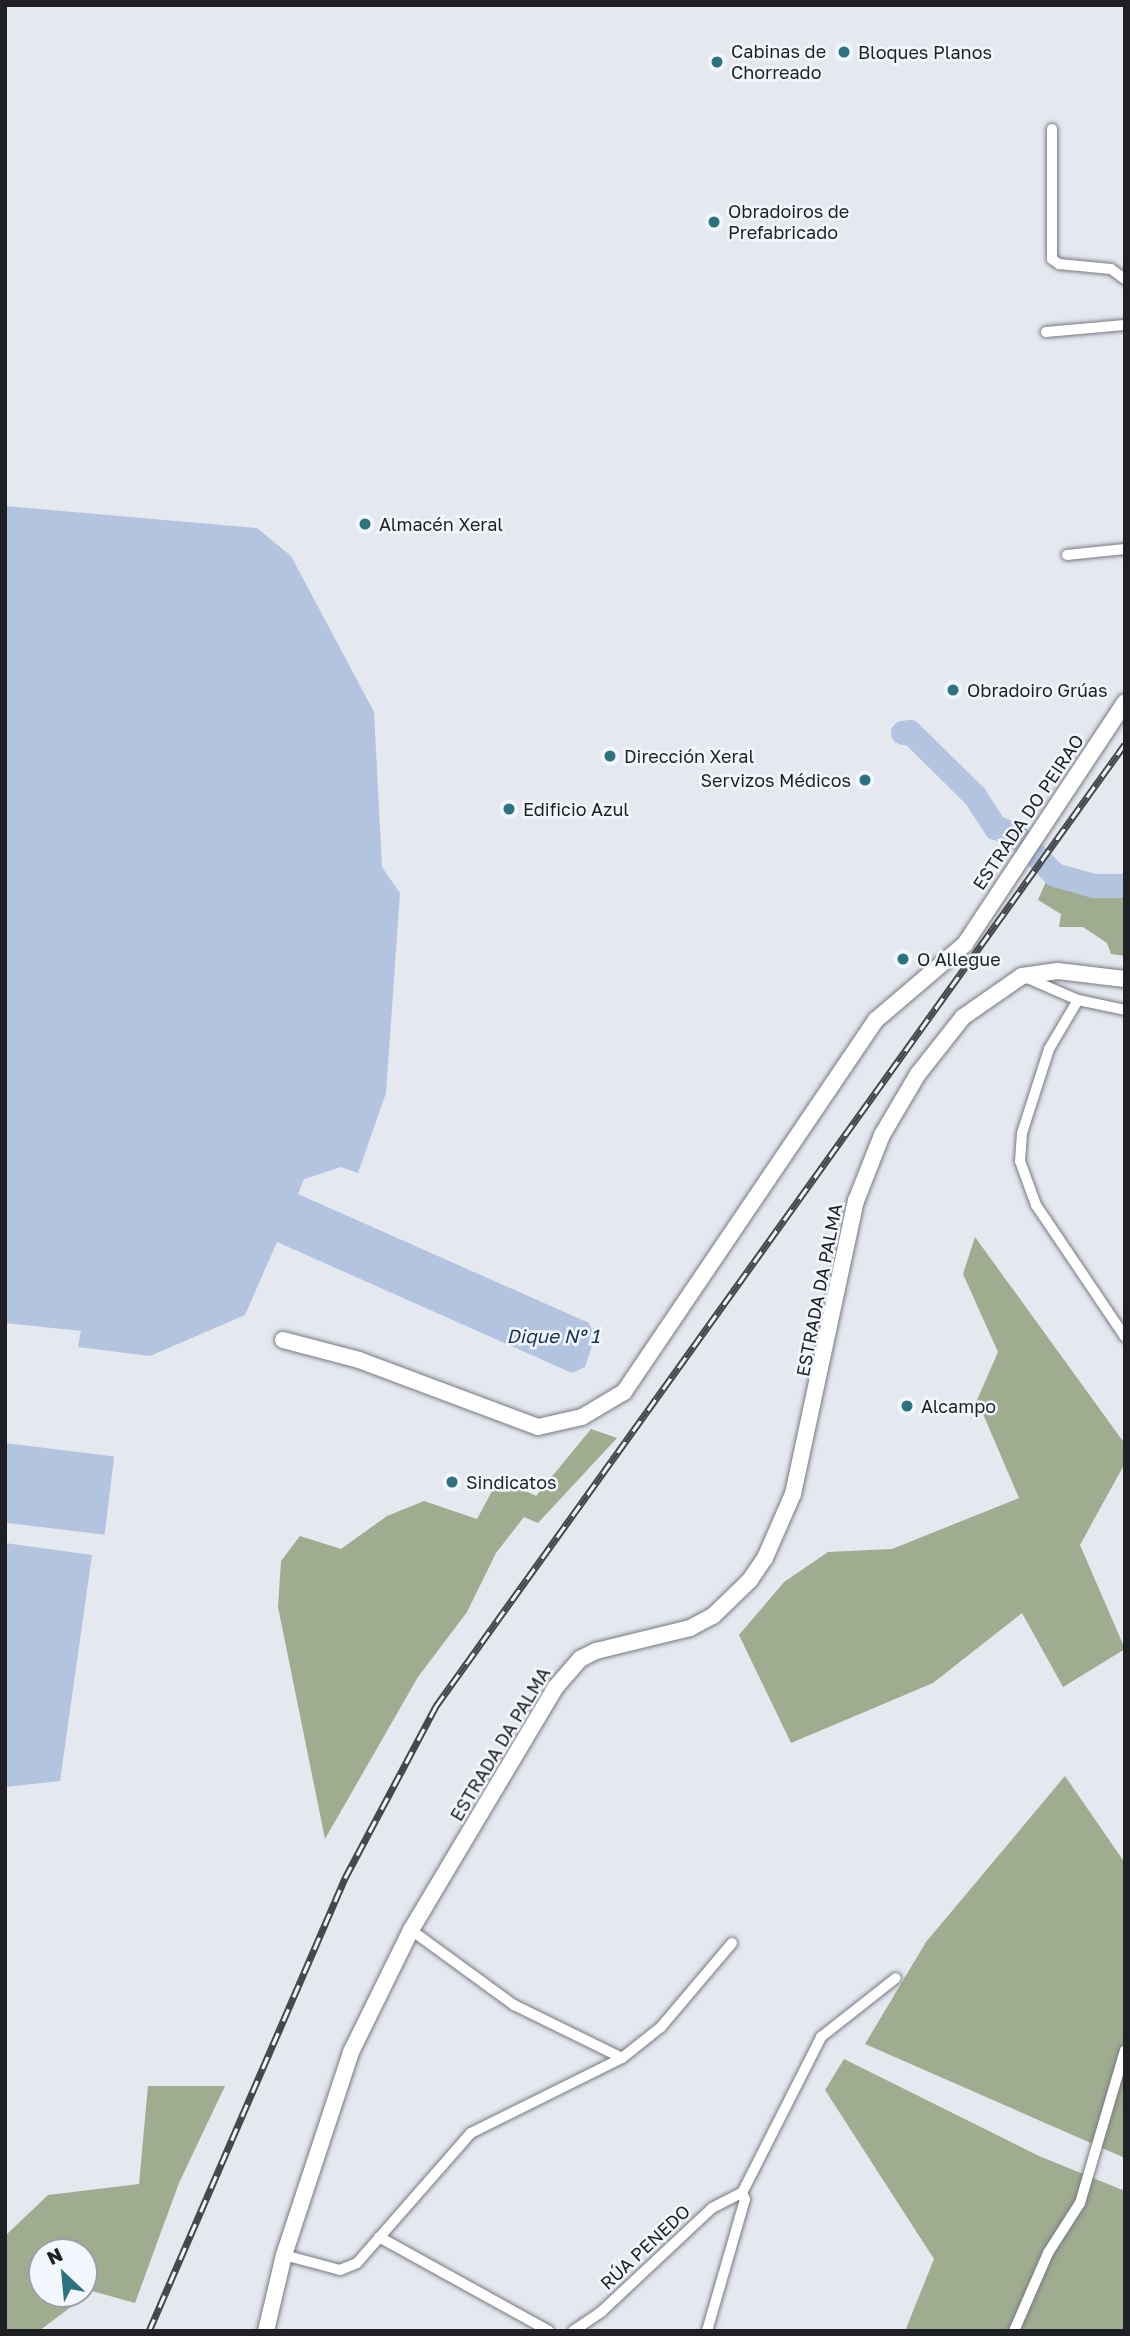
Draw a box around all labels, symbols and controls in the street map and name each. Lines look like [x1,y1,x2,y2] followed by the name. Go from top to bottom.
[731,41,826,84] place label: Cabinas de Chorreado
[858,41,992,63] place label: Bloques Planos
[836,44,852,60] marker: Bloques Planos
[709,54,725,70] marker: Cabinas de Chorreado
[728,201,849,244] place label: Obradoiros de Prefabricado
[706,214,722,230] marker: Obradoiros de Prefabricado
[379,513,503,535] place label: Almacén Xeral
[357,516,373,532] marker: Almacén Xeral
[967,679,1108,701] place label: Obradoiro Grúas
[945,682,961,698] marker: Obradoiro Grúas
[968,730,1088,894] street label: ESTRADA DO PEIRAO
[624,745,754,767] place label: Dirección Xeral
[602,748,618,764] marker: Dirección Xeral
[701,769,851,791] place label: Servizos Médicos
[857,772,873,788] marker: Servizos Médicos
[523,798,629,820] place label: Edificio Azul
[501,801,517,817] marker: Edificio Azul
[917,948,1001,970] place label: O Allegue
[895,951,911,967] marker: O Allegue
[792,1202,846,1378] street label: ESTRADA DA PALMA
[507,1325,599,1347] water label: Dique Nº 1
[921,1395,996,1417] place label: Alcampo
[899,1398,915,1414] marker: Alcampo
[466,1471,557,1493] place label: Sindicatos
[444,1474,460,1490] marker: Sindicatos
[446,1663,554,1825] street label: ESTRADA DA PALMA
[596,2200,694,2294] street label: RÚA PENEDO
[28,2238,98,2308] north arrow
[43,2242,66,2269] text: N

